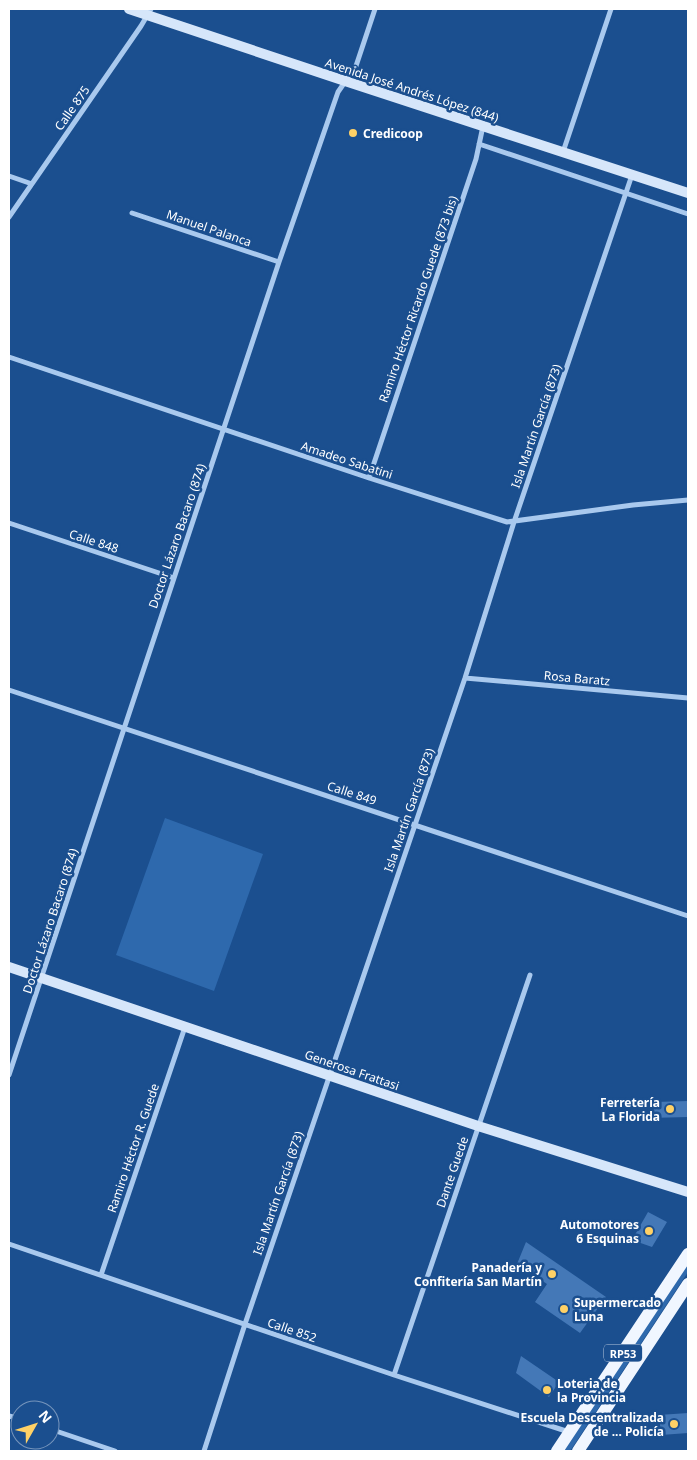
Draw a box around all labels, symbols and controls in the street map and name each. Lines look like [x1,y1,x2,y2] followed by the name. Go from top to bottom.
[323,54,501,126] street label: Avenida José Andrés López (844)
[50,82,94,134] street label: Calle 875
[363,125,423,142] place label: Credicoop
[347,127,359,139] marker: Credicoop
[375,193,462,405] street label: Ramiro Héctor Ricardo Guede (873 bis)
[164,205,254,251] street label: Manuel Palanca
[507,361,565,490] street label: Isla Martín García (873)
[299,437,395,483] street label: Amadeo Sabatini
[144,461,210,611] street label: Doctor Lázaro Bacaro (874)
[67,525,121,557] street label: Calle 848
[543,667,611,689] street label: Rosa Baratz
[380,745,438,874] street label: Isla Martín García (873)
[325,777,379,809] street label: Calle 849
[18,846,82,996] street label: Doctor Lázaro Bacaro (874)
[302,1046,402,1094] street label: Generosa Frattasi
[103,1081,163,1215] street label: Ramiro Héctor R. Guede
[600,1094,660,1125] place label: Ferretería La Florida
[664,1103,676,1115] marker: Ferretería La Florida
[249,1128,307,1257] street label: Isla Martín García (873)
[432,1134,472,1210] street label: Dante Guede
[560,1216,639,1247] place label: Automotores 6 Esquinas
[643,1225,655,1237] marker: Automotores 6 Esquinas
[414,1259,542,1290] place label: Panadería y Confitería San Martín
[546,1268,558,1280] marker: Panadería y Confitería San Martín
[574,1294,661,1325] place label: Supermercado Luna
[558,1303,570,1315] marker: Supermercado Luna
[265,1314,319,1346] street label: Calle 852
[604,1345,642,1362] road number: RP53
[557,1375,626,1406] place label: Loteria de la Provincia
[541,1384,553,1396] marker: Loteria de la Provincia
[10,1400,60,1450] north arrow
[35,1406,56,1427] text: N
[521,1409,664,1440] place label: Escuela Descentralizada de ... Policía
[668,1418,680,1430] marker: Escuela Descentralizada de ... Policía

